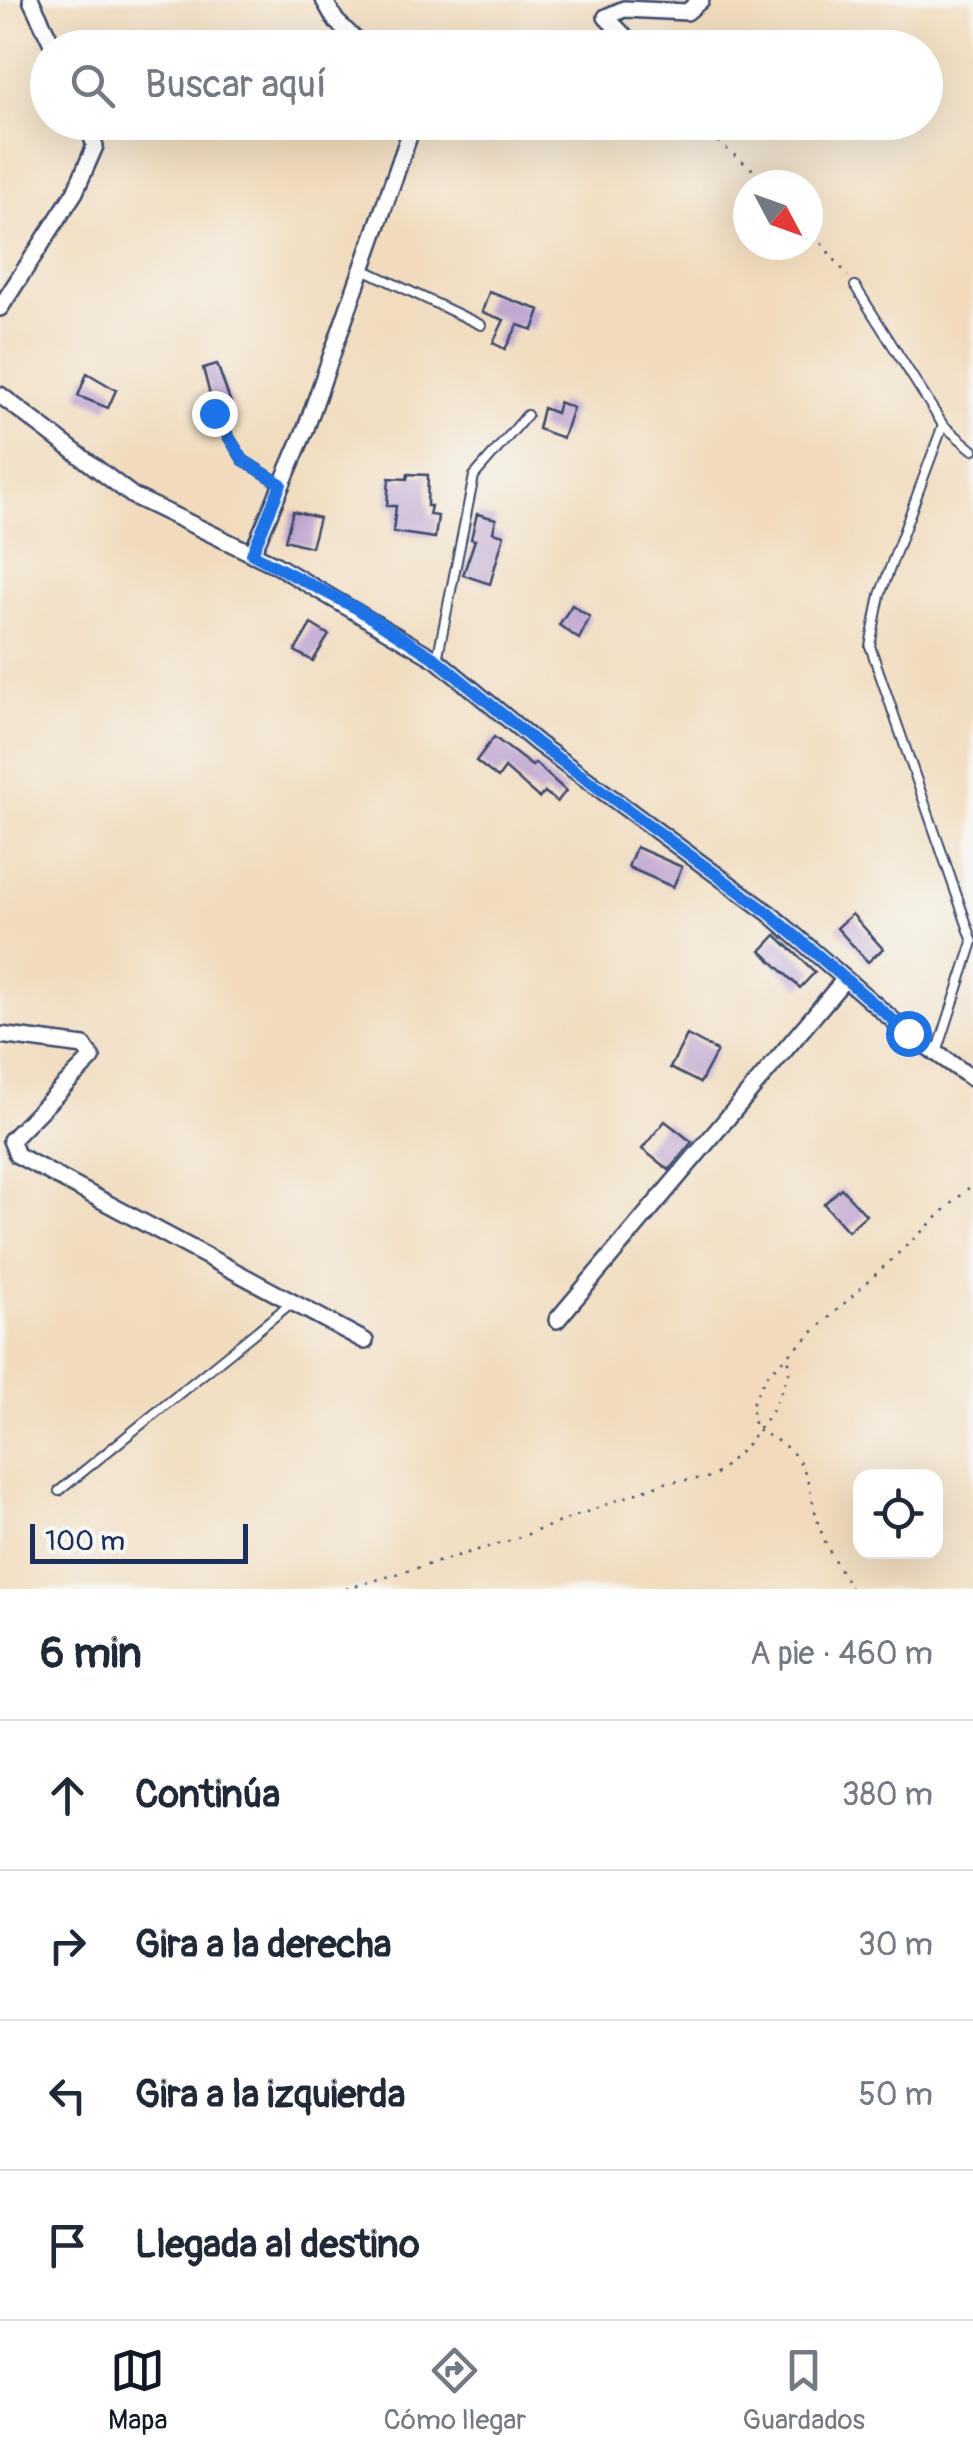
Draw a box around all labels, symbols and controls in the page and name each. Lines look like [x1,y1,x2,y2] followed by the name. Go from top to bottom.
[30,30,943,140] search box
[65,58,120,113] icon: search
[145,61,327,109] text: Buscar aquí
[733,170,823,260] north arrow
[192,391,238,437] route end
[886,1011,932,1057] route start
[853,1469,943,1559] map controls
[853,1469,943,1559] button: locate
[30,1519,248,1564] scale bar
[45,1524,125,1559] text: 100 m
[40,1628,142,1680] text: 6 min
[750,1634,933,1674] text: A pie · 460 m
[40,1768,95,1823] icon: ahead
[135,1771,280,1819] text: Continúa
[842,1775,933,1815] text: 380 m
[40,1918,95,1973] icon: right
[135,1921,391,1969] text: Gira a la derecha
[858,1925,933,1965] text: 30 m
[40,2068,95,2123] icon: left
[135,2071,405,2119] text: Gira a la izquierda
[858,2075,933,2115] text: 50 m
[40,2218,95,2273] icon: arrive
[135,2221,420,2269] text: Llegada al destino
[108,2343,167,2438] tab: Mapa
[384,2343,526,2438] tab: Cómo llegar
[742,2343,865,2438] tab: Guardados

